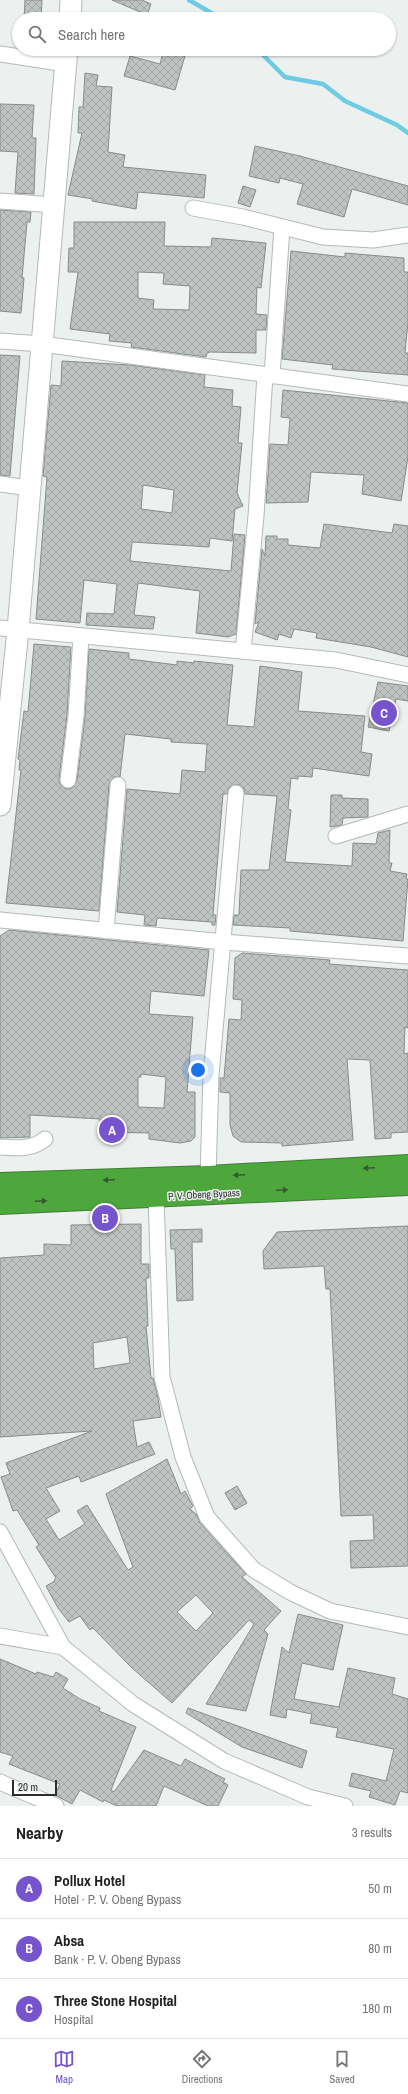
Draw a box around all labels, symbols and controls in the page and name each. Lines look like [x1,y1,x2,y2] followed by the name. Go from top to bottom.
[12,12,396,56] search box
[26,23,48,45] icon: search
[58,24,125,45] text: Search here
[371,698,397,728] pin: C
[188,1060,208,1080] your location
[99,1115,125,1145] pin: A
[362,1165,375,1171] one-way arrow
[232,1172,245,1178] one-way arrow
[103,1176,115,1183] one-way arrow
[168,1186,240,1203] street label: P. V. Obeng Bypass
[276,1187,289,1193] one-way arrow
[35,1198,47,1205] one-way arrow
[92,1203,118,1233] pin: B
[12,1778,57,1797] scale bar
[18,1780,38,1794] text: 20 m
[16,1821,63,1844] text: Nearby
[352,1824,392,1841] text: 3 results
[54,1870,125,1891] text: Pollux Hotel
[25,1880,33,1897] text: A
[368,1880,392,1897] text: 50 m
[54,1891,181,1908] text: Hotel · P. V. Obeng Bypass
[54,1930,84,1951] text: Absa
[25,1940,33,1957] text: B
[368,1940,392,1957] text: 80 m
[54,1951,181,1968] text: Bank · P. V. Obeng Bypass
[54,1990,177,2011] text: Three Stone Hospital
[25,2000,33,2017] text: C
[362,2000,392,2017] text: 180 m
[54,2011,93,2028] text: Hospital
[53,2048,75,2086] tab: Map
[182,2048,223,2086] tab: Directions
[329,2048,355,2086] tab: Saved

